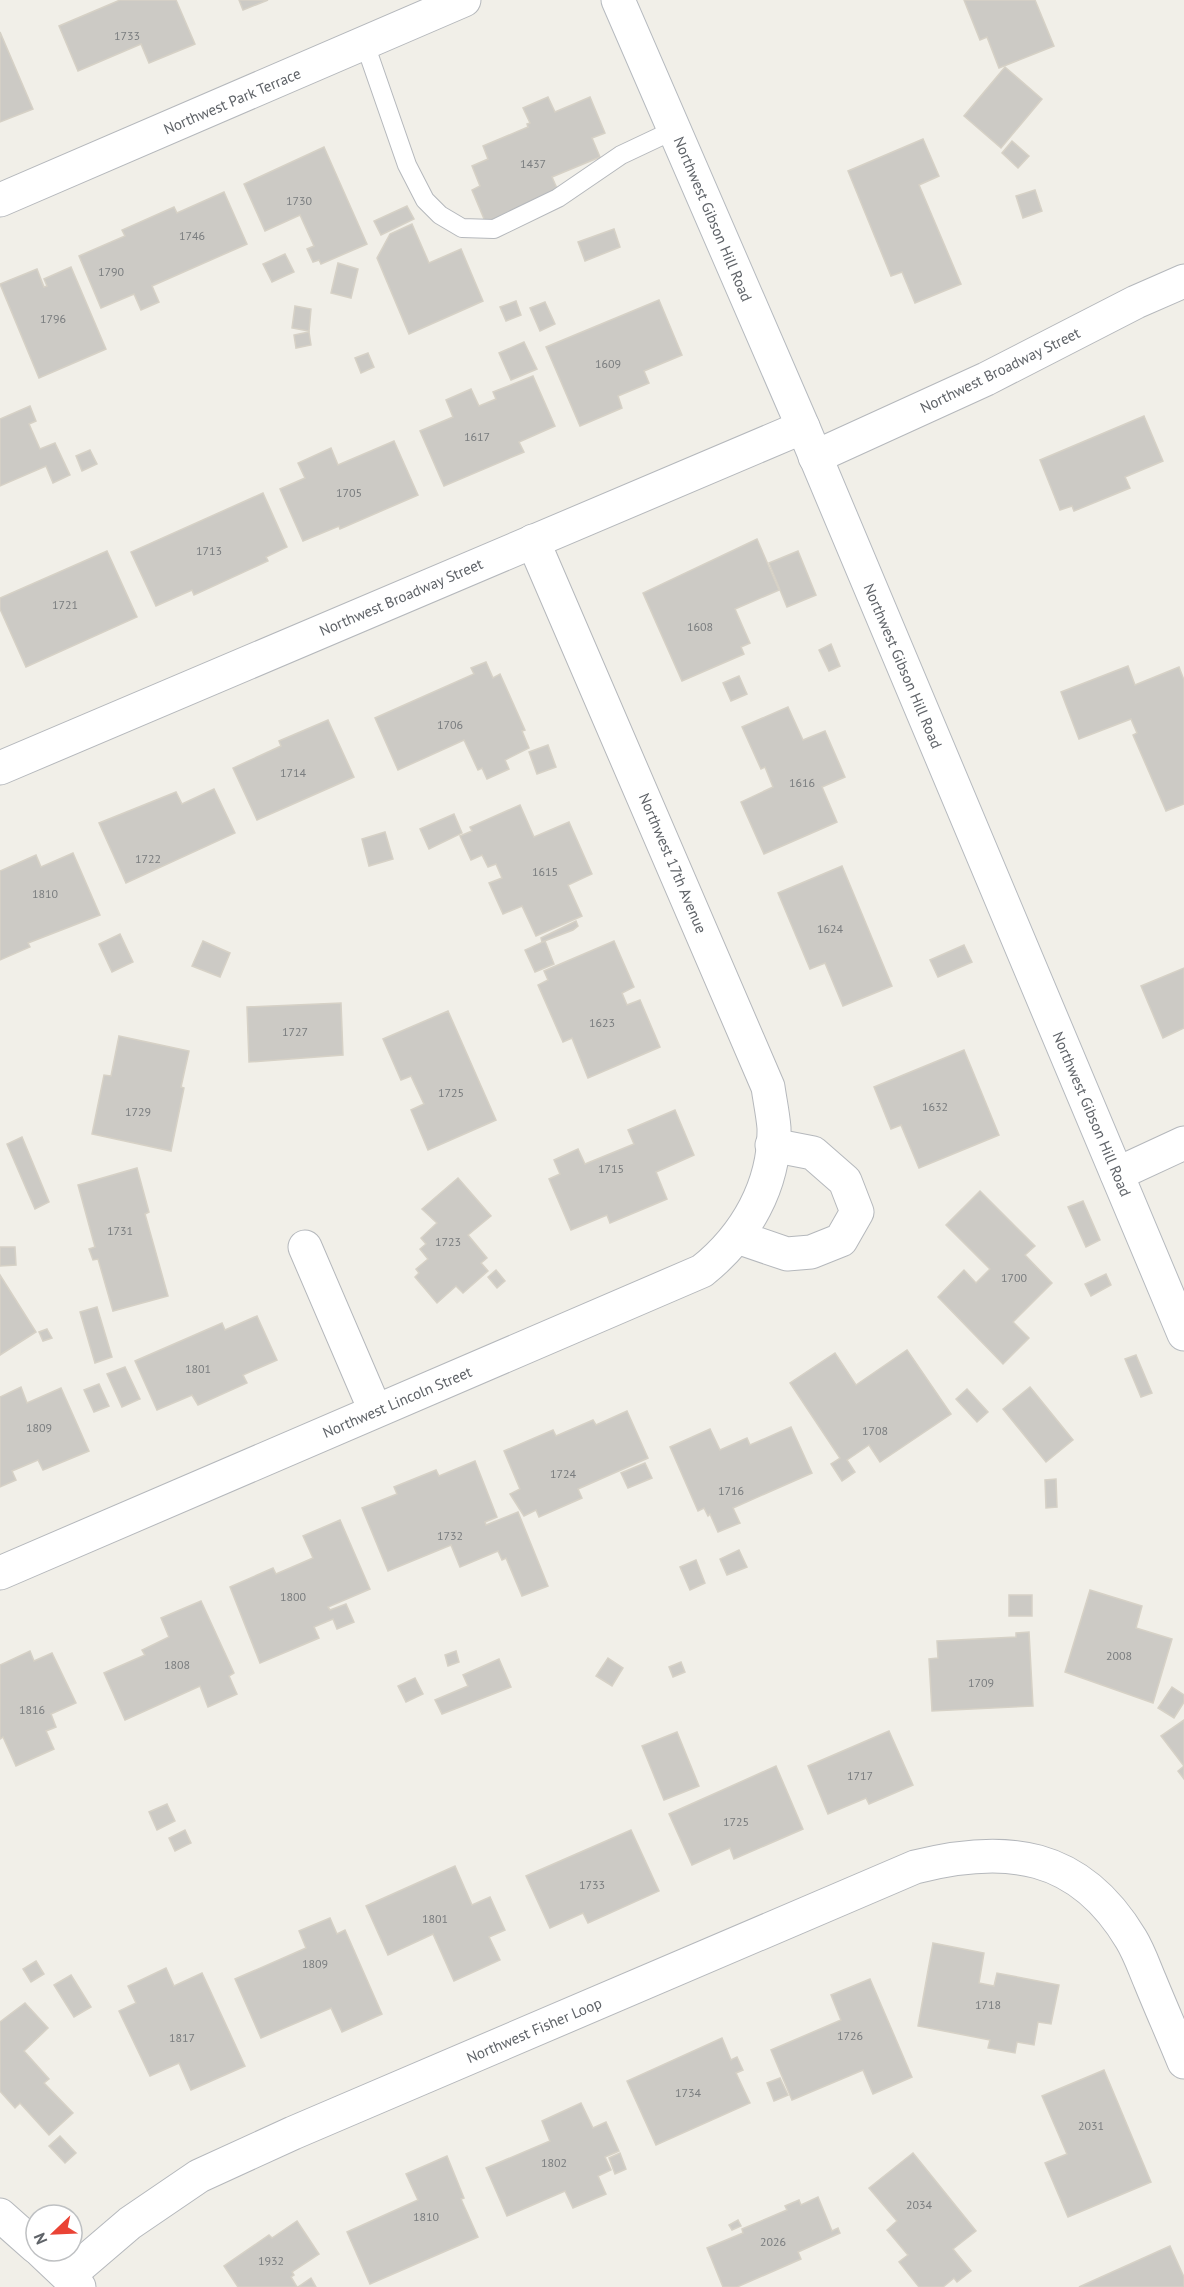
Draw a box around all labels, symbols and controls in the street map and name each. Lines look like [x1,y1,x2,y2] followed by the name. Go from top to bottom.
[114,28,140,43] house number: 1733
[161,63,303,139] street label: Northwest Park Terrace
[670,134,756,304] street label: Northwest Gibson Hill Road
[520,156,546,171] house number: 1437
[286,193,313,208] house number: 1730
[179,228,205,243] house number: 1746
[98,264,125,279] house number: 1790
[40,311,66,326] house number: 1796
[917,323,1083,417] street label: Northwest Broadway Street
[595,356,621,371] house number: 1609
[464,429,490,444] house number: 1617
[336,485,362,500] house number: 1705
[196,543,222,558] house number: 1713
[317,554,485,640] street label: Northwest Broadway Street
[860,581,946,751] street label: Northwest Gibson Hill Road
[52,597,78,612] house number: 1721
[687,619,713,634] house number: 1608
[437,717,463,732] house number: 1706
[280,765,307,780] house number: 1714
[789,775,815,790] house number: 1616
[635,790,711,936] street label: Northwest 17th Avenue
[135,851,161,866] house number: 1722
[532,864,558,879] house number: 1615
[32,886,59,901] house number: 1810
[817,921,844,936] house number: 1624
[589,1015,615,1030] house number: 1623
[282,1024,308,1039] house number: 1727
[1049,1029,1135,1199] street label: Northwest Gibson Hill Road
[438,1085,464,1100] house number: 1725
[922,1099,948,1114] house number: 1632
[125,1104,151,1119] house number: 1729
[598,1161,624,1176] house number: 1715
[107,1223,133,1238] house number: 1731
[435,1234,461,1249] house number: 1723
[1001,1270,1028,1285] house number: 1700
[185,1361,211,1376] house number: 1801
[320,1362,474,1442] street label: Northwest Lincoln Street
[26,1420,52,1435] house number: 1809
[862,1423,888,1438] house number: 1708
[550,1466,577,1481] house number: 1724
[718,1483,744,1498] house number: 1716
[437,1528,463,1543] house number: 1732
[280,1589,307,1604] house number: 1800
[1106,1648,1132,1663] house number: 2008
[164,1657,190,1672] house number: 1808
[968,1675,994,1690] house number: 1709
[19,1702,45,1717] house number: 1816
[847,1768,873,1783] house number: 1717
[723,1814,749,1829] house number: 1725
[579,1877,605,1892] house number: 1733
[422,1911,448,1926] house number: 1801
[302,1956,328,1971] house number: 1809
[464,1993,604,2067] street label: Northwest Fisher Loop
[975,1997,1001,2012] house number: 1718
[837,2028,863,2043] house number: 1726
[169,2030,195,2045] house number: 1817
[675,2085,702,2100] house number: 1734
[1078,2118,1104,2133] house number: 2031
[541,2155,567,2170] house number: 1802
[906,2197,933,2212] house number: 2034
[24,2203,84,2263] north arrow
[413,2209,440,2224] house number: 1810
[29,2230,51,2248] text: N
[760,2234,786,2249] house number: 2026
[258,2253,284,2268] house number: 1932

